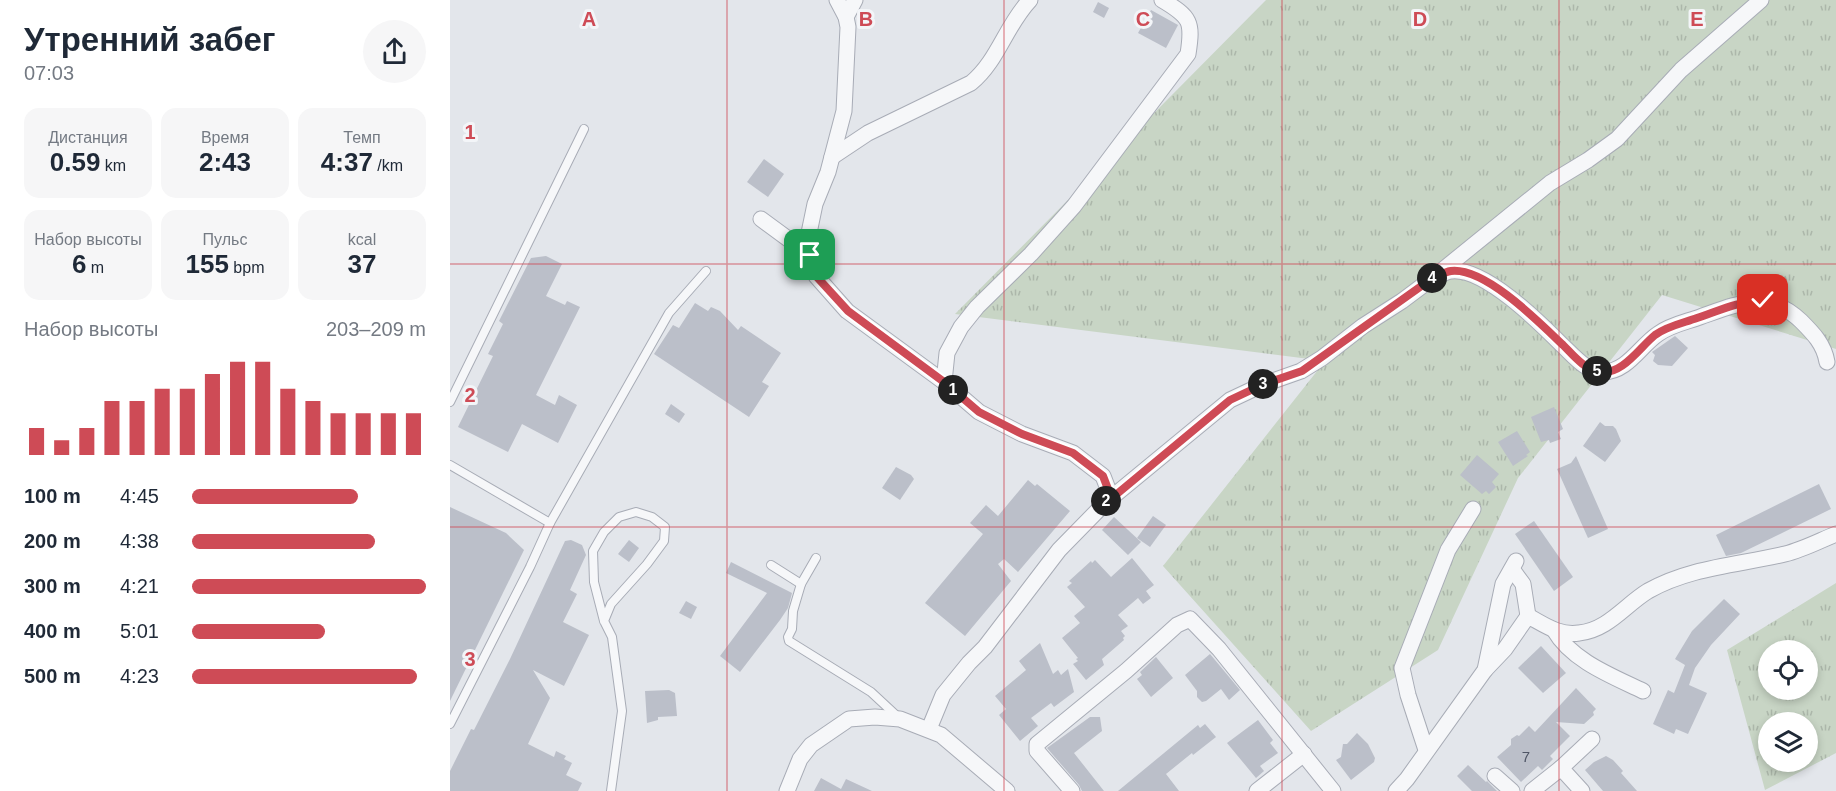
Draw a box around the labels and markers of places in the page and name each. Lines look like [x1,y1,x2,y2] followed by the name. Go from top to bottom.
[784,229,835,280] pin
[1417,263,1447,293] pin: 4
[1737,274,1788,325] pin
[1582,356,1612,386] pin: 5
[1248,369,1278,399] pin: 3
[938,375,968,405] pin: 1
[1091,486,1121,516] pin: 2

